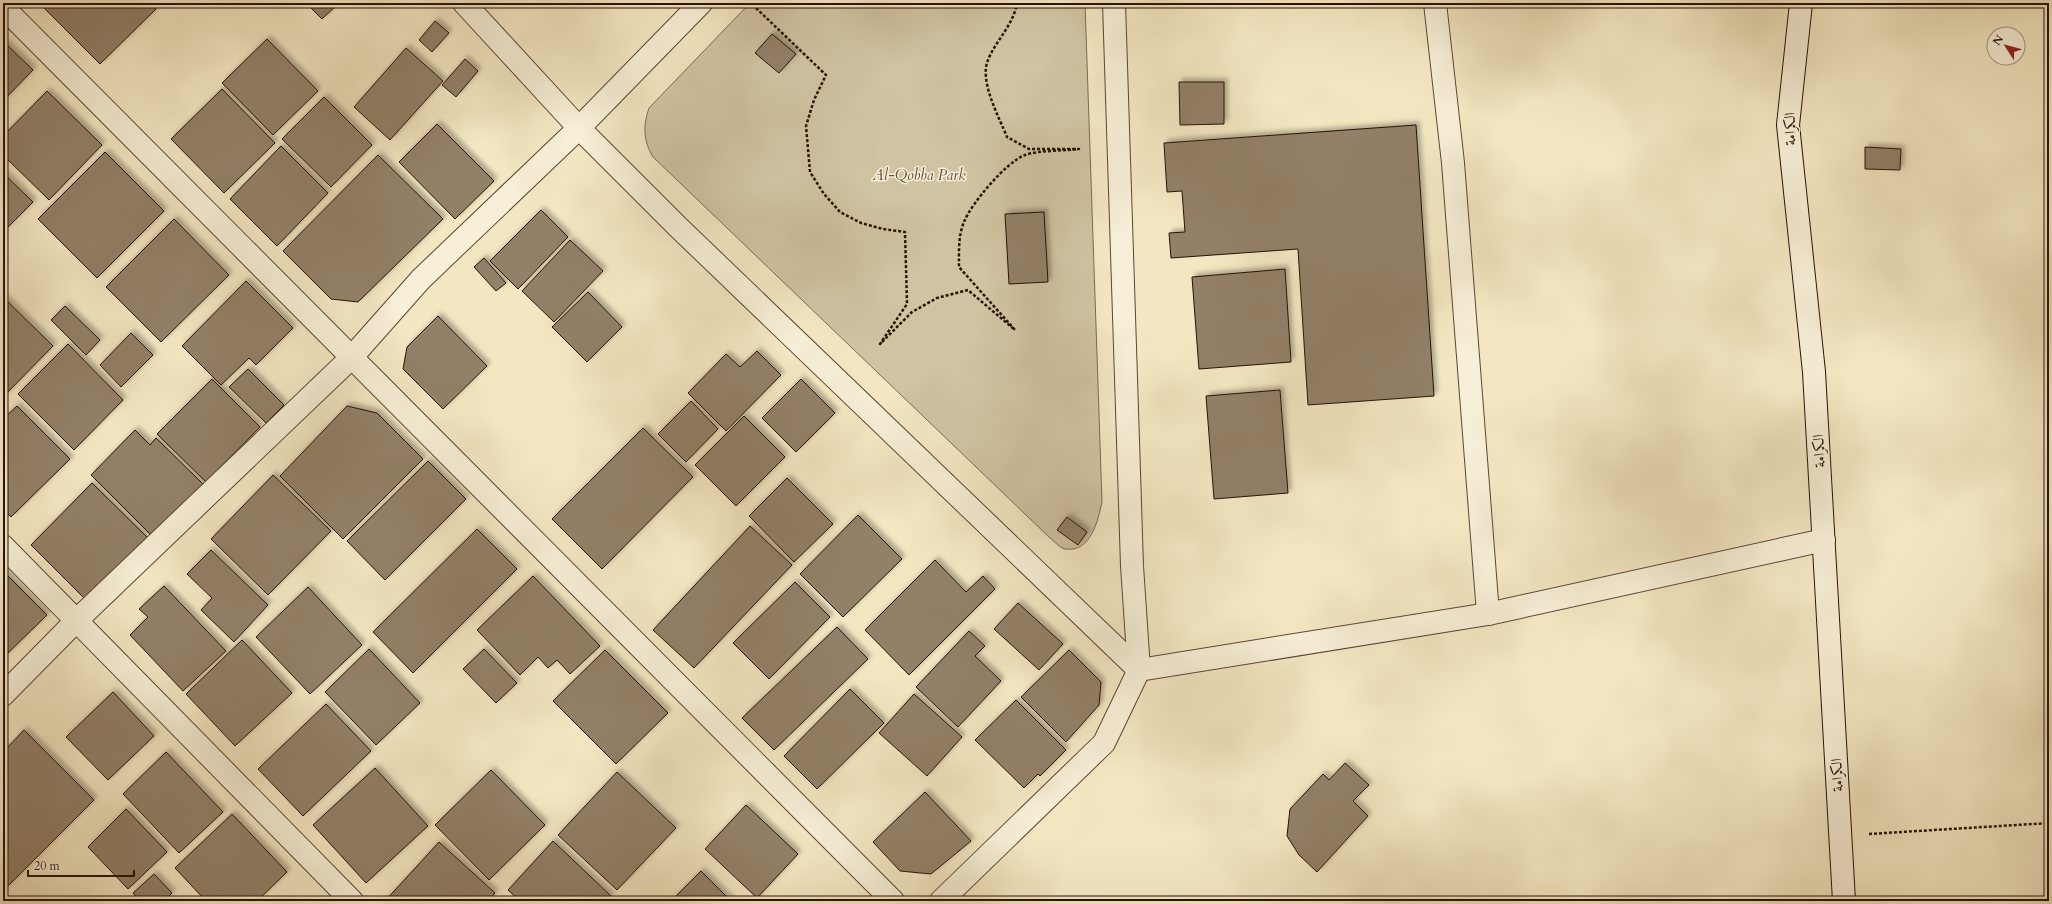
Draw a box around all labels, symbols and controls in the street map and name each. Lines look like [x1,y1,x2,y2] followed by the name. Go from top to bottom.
[1986,26,2026,66] north arrow
[1989,32,2007,49] text: N
[1780,112,1800,146] street label: الكرامة
[871,165,966,185] park label: Al-Qobba Park
[1808,434,1830,468] street label: الكرامة
[1826,758,1848,792] street label: الكرامة
[28,852,134,878] scale bar
[34,858,61,874] text: 20 m

